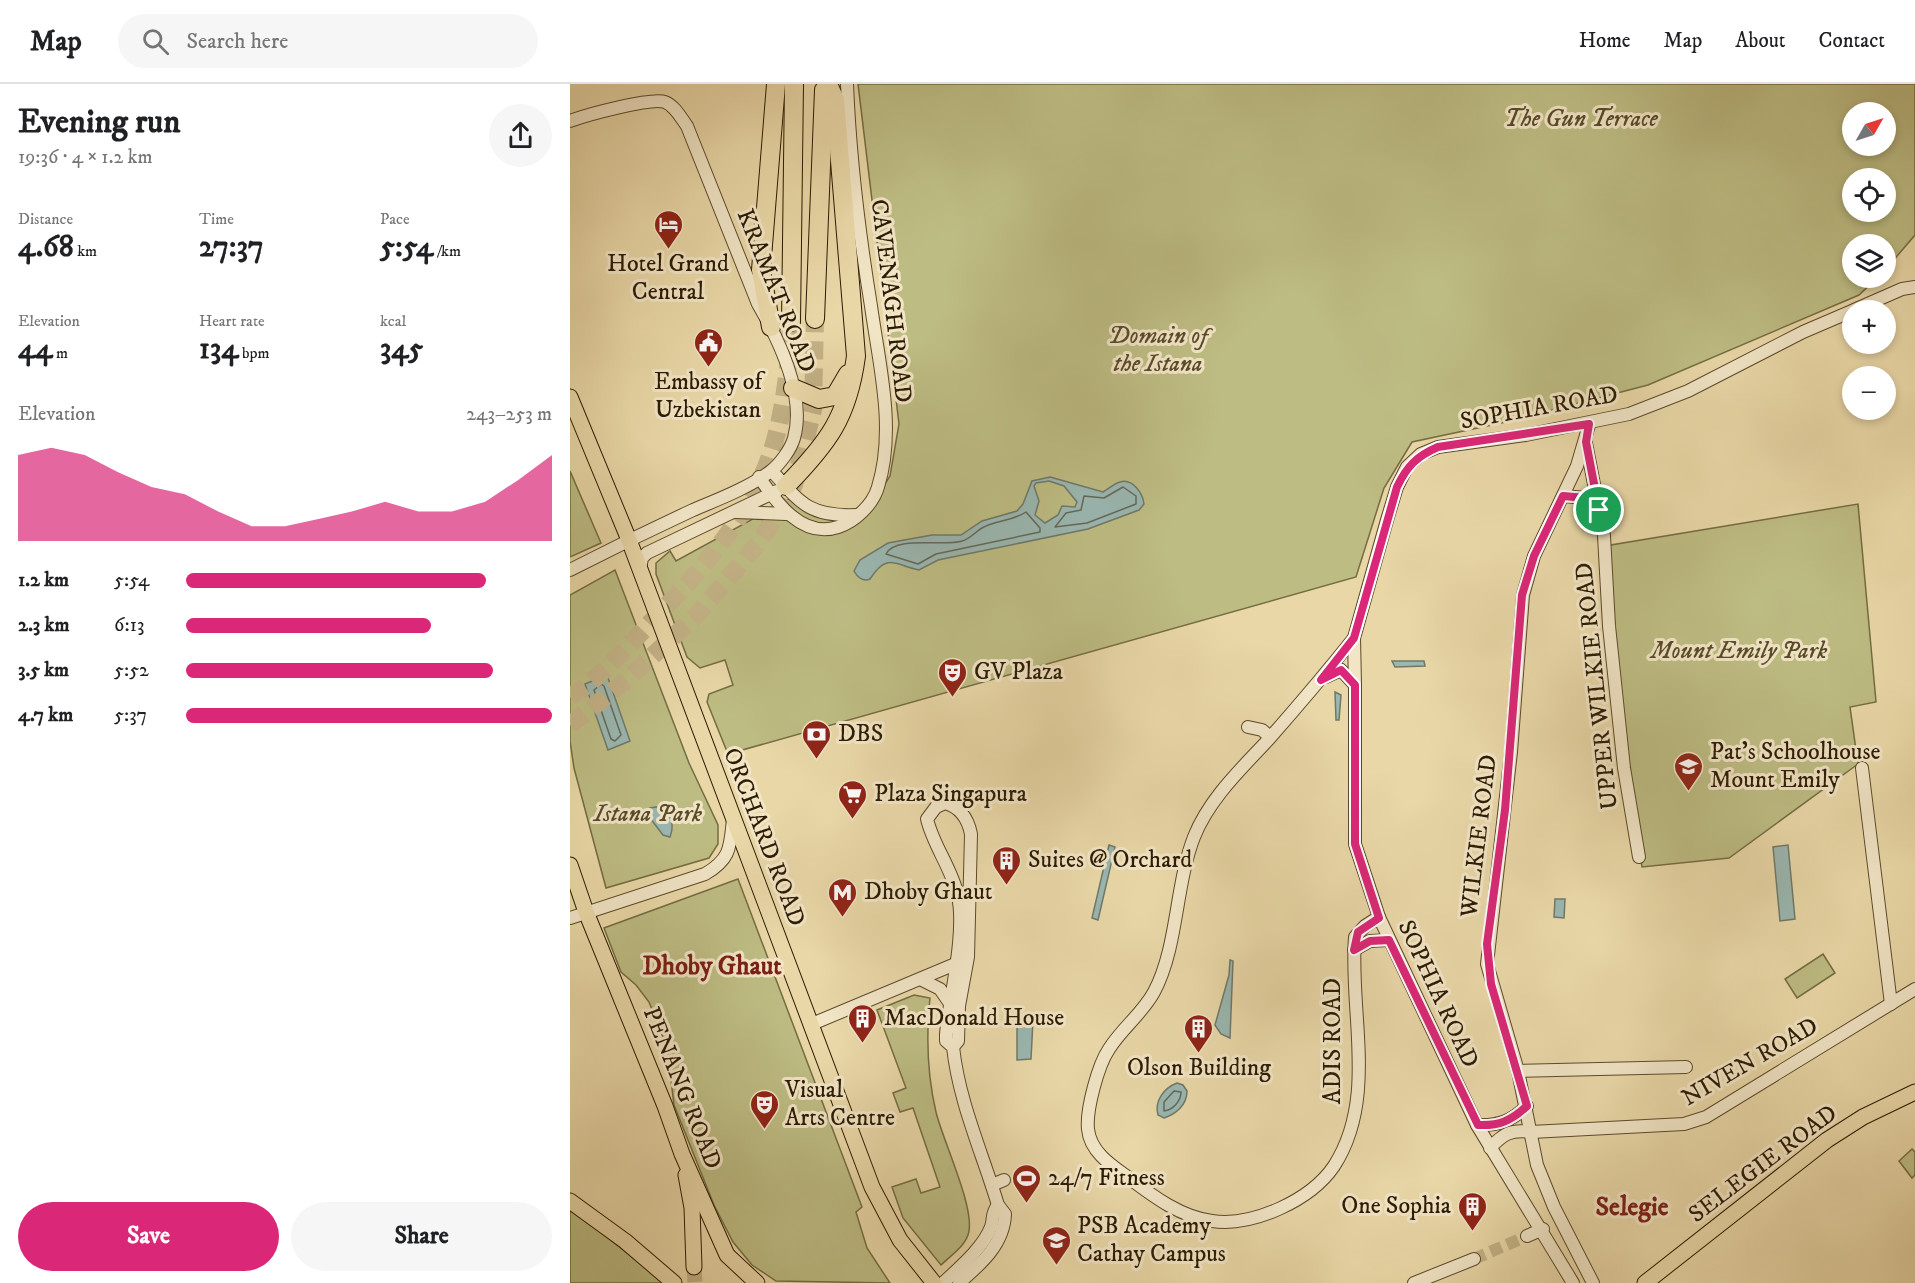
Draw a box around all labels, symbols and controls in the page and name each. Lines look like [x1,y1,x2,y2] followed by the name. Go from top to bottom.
[118,14,538,68] search box
[30,24,82,59] text: Map
[139,25,172,58] icon: search
[187,28,288,55] text: Search here
[1579,28,1631,54] text: Home
[1664,28,1702,54] text: Map
[1735,28,1786,54] text: About
[1819,28,1885,54] text: Contact
[18,102,180,143] text: Evening run
[1842,102,1896,156] north arrow
[1842,102,1896,420] map controls
[489,104,552,167] button: share
[1504,104,1659,134] park label: The Gun Terrace
[18,145,152,170] text: 19:36 · 4 × 1.2 km
[1842,168,1896,222] button: locate
[864,198,918,404] street label: CAVENAGH ROAD
[730,205,822,377] street label: KRAMAT ROAD
[652,208,684,250] hotel icon: Hotel Grand Central
[18,209,73,229] text: Distance
[199,209,234,229] text: Time
[380,209,410,229] text: Pace
[18,229,74,266] text: 4.68
[199,229,264,266] text: 27:37
[380,229,433,266] text: 5:54
[1842,234,1896,288] button: layers
[74,241,97,261] text: km
[433,241,461,261] text: /km
[607,249,729,307] place label: Hotel Grand Central
[1842,300,1896,354] button: +
[18,311,80,331] text: Elevation
[199,311,265,331] text: Heart rate
[380,311,406,331] text: kcal
[1108,321,1214,379] park label: Domain of the Istana
[692,326,724,368] public building icon: Embassy of Uzbekistan
[18,331,53,368] text: 44
[199,331,238,368] text: 134
[380,331,423,368] text: 345
[53,343,68,363] text: m
[238,343,269,363] text: bpm
[1842,366,1896,420] button: −
[654,367,765,425] place label: Embassy of Uzbekistan
[1458,379,1620,437] street label: SOPHIA ROAD
[18,402,95,427] text: Elevation
[466,402,552,427] text: 243–253 m
[1573,484,1624,535] pin
[1582,493,1615,526] icon: arrive
[1569,561,1625,811] street label: UPPER WILKIE ROAD
[18,568,69,593] text: 1.2 km
[114,568,150,593] text: 5:54
[18,613,70,638] text: 2.3 km
[114,613,144,638] text: 6:13
[1649,636,1827,666] park label: Mount Emily Park
[937,656,969,698] theatre icon: GV Plaza
[974,657,1064,687] place label: GV Plaza
[18,658,69,683] text: 3.5 km
[114,658,149,683] text: 5:52
[18,703,73,728] text: 4.7 km
[114,703,147,728] text: 5:37
[801,718,833,760] bank icon: DBS
[838,719,883,749] place label: DBS
[1710,737,1880,795] place label: Pat's Schoolhouse Mount Emily
[716,744,812,930] street label: ORCHARD ROAD
[1673,750,1705,792] school or university icon: Pat's Schoolhouse Mount Emily
[1454,753,1504,920] street label: WILKIE ROAD
[837,778,869,820] supermarket icon: Plaza Singapura
[874,779,1028,809] place label: Plaza Singapura
[592,799,702,829] park label: Istana Park
[991,844,1023,886] building icon: Suites @ Orchard
[1028,845,1192,875] place label: Suites @ Orchard
[827,876,859,918] metro station icon: Dhoby Ghaut
[864,877,993,907] place label: Dhoby Ghaut
[1391,915,1485,1073] street label: SOPHIA ROAD
[642,950,782,983] district label: Dhoby Ghaut
[1318,978,1348,1104] street label: ADIS ROAD
[636,1002,728,1174] street label: PENANG ROAD
[847,1002,879,1044] building icon: MacDonald House
[884,1003,1064,1033] place label: MacDonald House
[1677,1011,1823,1113] street label: NIVEN ROAD
[1183,1012,1215,1054] building icon: Olson Building
[1127,1053,1271,1083] place label: Olson Building
[784,1075,895,1133] place label: Visual Arts Centre
[748,1088,780,1130] theatre icon: Visual Arts Centre
[1683,1098,1843,1230] street label: SELEGIE ROAD
[1011,1162,1043,1204] sports icon: 24/7 Fitness
[1048,1163,1165,1193] place label: 24/7 Fitness
[1456,1190,1488,1232] building icon: One Sophia
[1341,1191,1452,1221] place label: One Sophia
[1595,1191,1669,1224] district label: Selegie
[18,1202,279,1271] button: Save
[291,1202,552,1271] button: Share
[1077,1211,1226,1269] place label: PSB Academy Cathay Campus
[1040,1224,1072,1266] school or university icon: PSB Academy Cathay Campus

